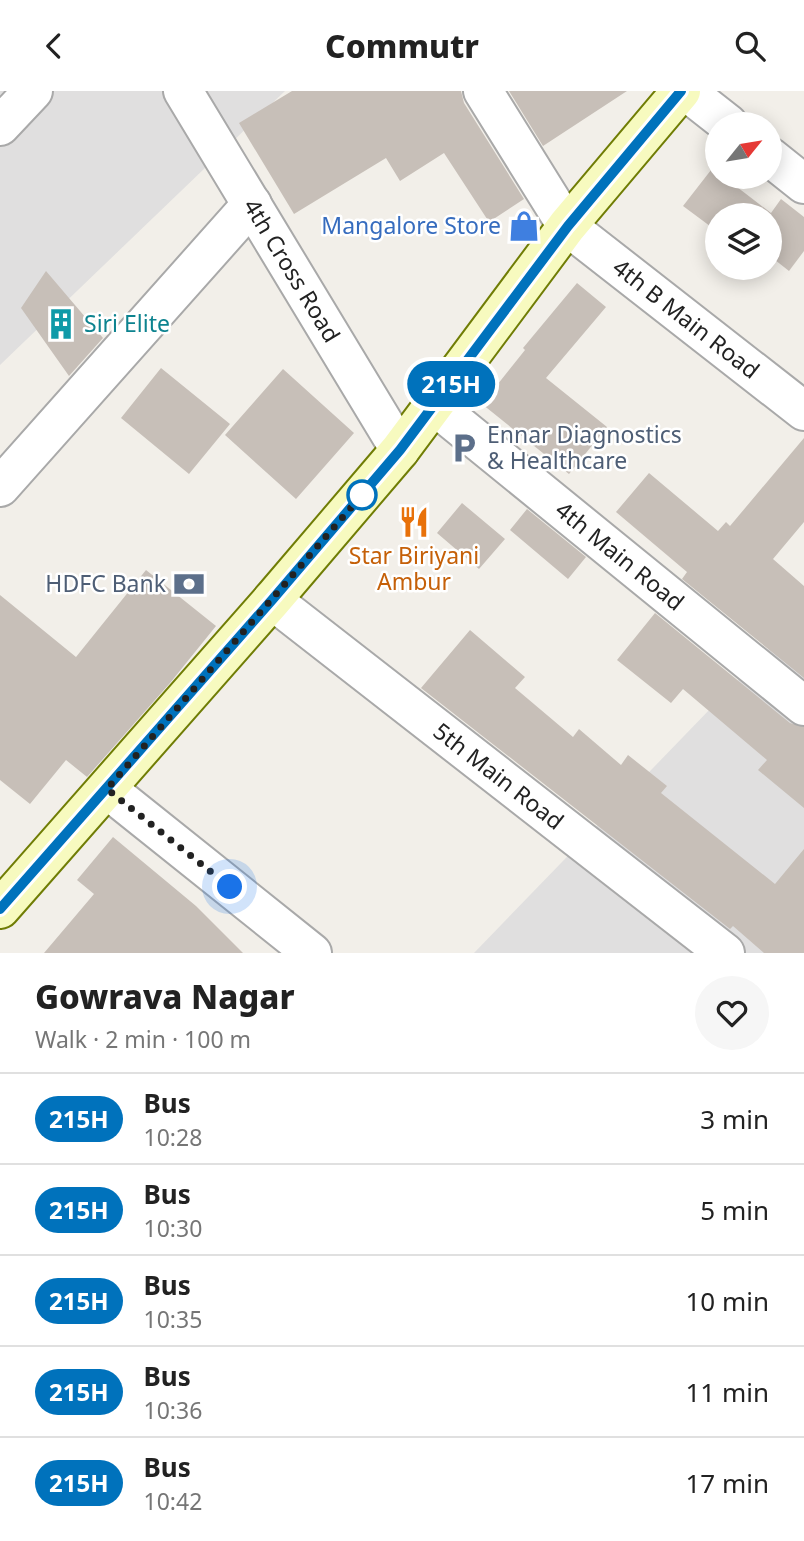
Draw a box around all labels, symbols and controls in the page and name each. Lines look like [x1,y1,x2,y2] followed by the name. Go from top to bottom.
[325,24,479,67] text: Commutr
[35,27,73,65] icon: back
[731,27,769,65] icon: search
[705,112,782,189] north arrow
[705,112,782,280] map controls
[237,192,348,348] street label: 4th Cross Road
[705,203,782,280] button: layers
[321,209,501,241] place label: Mangalore Store
[507,209,541,243] shop icon: Mangalore Store
[607,251,767,385] street label: 4th B Main Road
[44,307,78,341] building icon: Siri Elite
[84,307,170,339] place label: Siri Elite
[402,361,500,407] line badge: 215H
[421,367,481,400] text: 215H
[487,418,682,476] place label: Ennar Diagnostics & Healthcare
[447,431,481,465] parking icon: Ennar Diagnostics & Healthcare
[347,480,377,510] unlabelled marker
[549,493,691,617] street label: 4th Main Road
[397,505,431,539] restaurant icon: Star Biriyani Ambur
[349,539,479,597] place label: Star Biriyani Ambur
[45,567,167,599] place label: HDFC Bank
[172,567,206,601] bank icon: HDFC Bank
[427,715,571,836] street label: 5th Main Road
[212,869,247,904] your location
[35,974,295,1019] text: Gowrava Nagar
[695,976,769,1050] button: heart
[35,1023,251,1055] text: Walk · 2 min · 100 m
[144,1085,191,1121] text: Bus
[700,1101,769,1137] text: 3 min
[49,1102,109,1135] text: 215H
[144,1121,202,1153] text: 10:28
[144,1176,191,1212] text: Bus
[700,1192,769,1228] text: 5 min
[49,1193,109,1226] text: 215H
[144,1212,202,1244] text: 10:30
[144,1267,191,1303] text: Bus
[685,1283,769,1319] text: 10 min
[49,1284,109,1317] text: 215H
[144,1303,202,1335] text: 10:35
[144,1358,191,1394] text: Bus
[685,1374,769,1410] text: 11 min
[49,1375,109,1408] text: 215H
[144,1394,202,1426] text: 10:36
[144,1449,191,1485] text: Bus
[685,1465,769,1501] text: 17 min
[49,1466,109,1499] text: 215H
[144,1485,202,1517] text: 10:42

